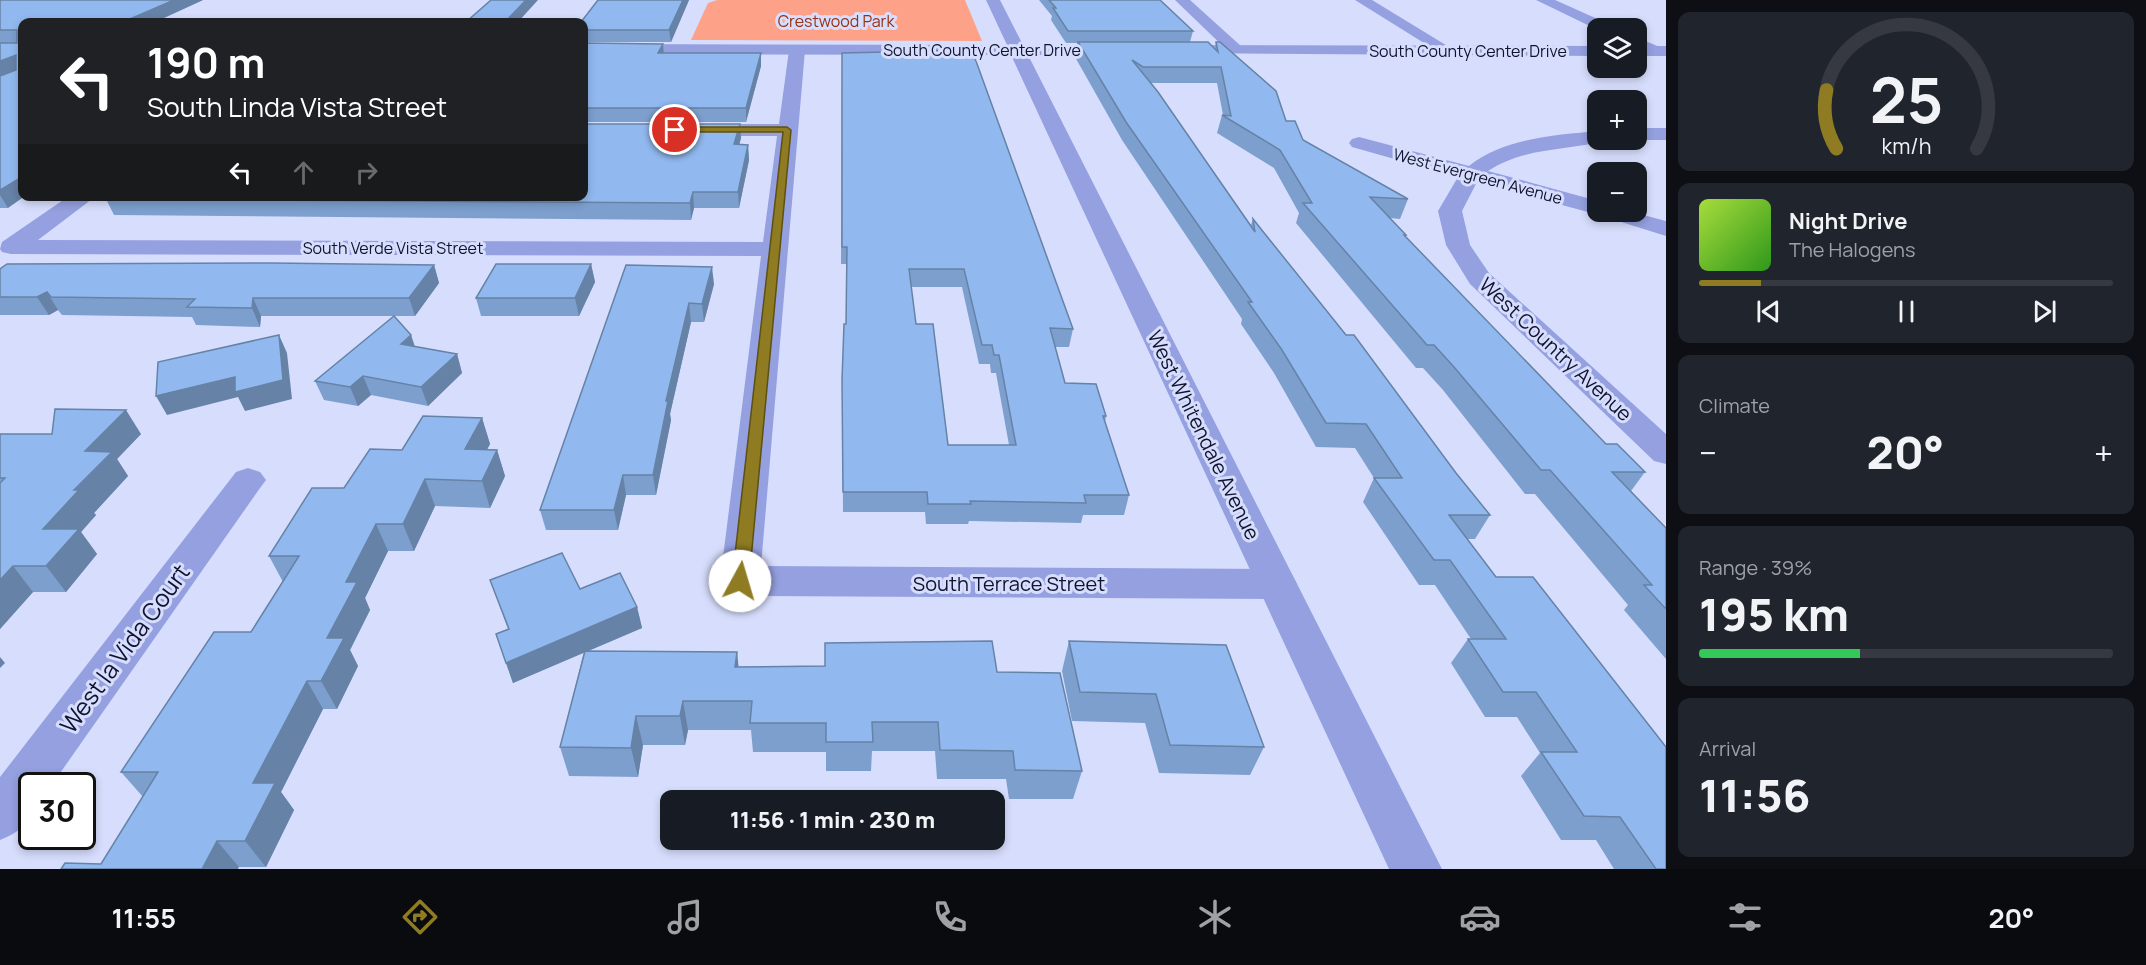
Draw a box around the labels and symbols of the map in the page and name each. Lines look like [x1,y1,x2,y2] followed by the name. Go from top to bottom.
[778,10,895,32] park label: Crestwood Park
[883,39,1081,61] street label: South County Center Drive
[1369,40,1567,62] street label: South County Center Drive
[649,104,700,155] pin
[1391,143,1565,209] street label: West Evergreen Avenue
[303,237,483,259] street label: South Verde Vista Street
[1474,271,1638,427] street label: West Country Avenue
[1142,326,1266,544] street label: West Whitendale Avenue
[708,549,772,613] position arrow
[51,557,197,739] street label: West la Vida Court
[913,570,1105,597] street label: South Terrace Street
[18,772,96,850] speed limit sign: 30

